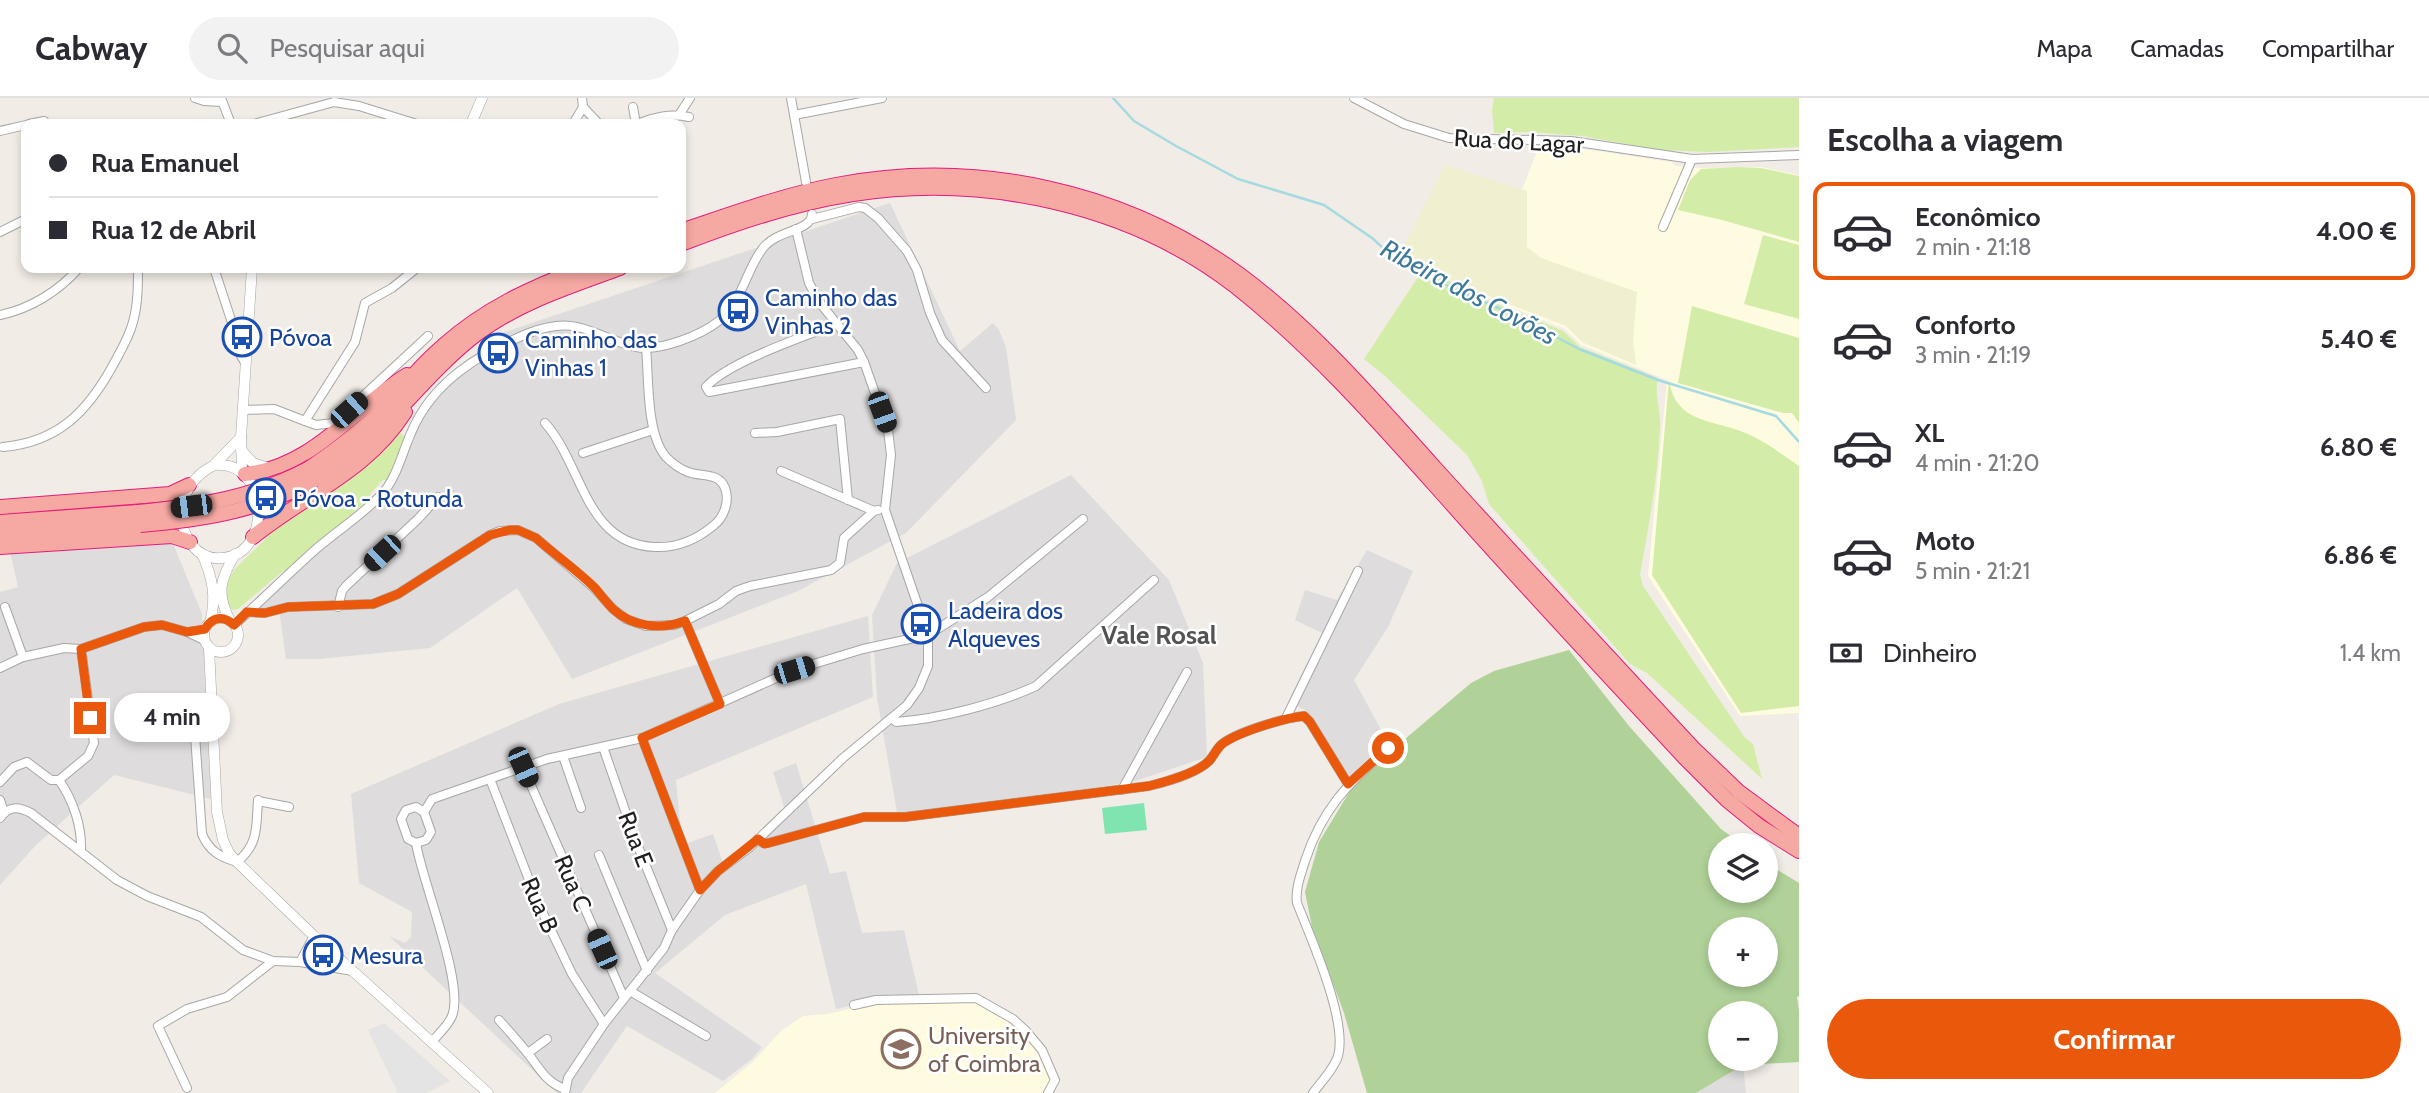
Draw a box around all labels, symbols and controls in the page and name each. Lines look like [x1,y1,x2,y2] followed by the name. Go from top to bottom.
[189,17,679,80] search box
[35,28,147,68] text: Cabway
[213,29,251,67] icon: search
[269,32,425,64] text: Pesquisar aqui
[2036,34,2092,63] text: Mapa
[2130,34,2224,63] text: Camadas
[2262,34,2394,63] text: Compartilhar
[1827,120,2063,159] text: Escolha a viagem
[1453,123,1585,159] street label: Rua do Lagar
[91,147,239,179] text: Rua Emanuel
[1831,200,1894,263] icon: car
[1915,201,2041,233] text: Econômico
[91,214,256,246] text: Rua 12 de Abril
[2316,215,2397,247] text: 4.00 €
[1376,232,1562,352] water label: Ribeira dos Covões
[1915,233,2032,261] text: 2 min · 21:18
[765,283,897,340] place label: Caminho das Vinhas 2
[717,290,759,332] bus stop icon: Caminho das Vinhas 2
[1831,308,1894,371] icon: car
[1915,309,2016,341] text: Conforto
[221,316,263,358] bus stop icon: Póvoa
[269,323,332,352] place label: Póvoa
[2320,323,2397,355] text: 5.40 €
[525,325,657,382] place label: Caminho das Vinhas 1
[477,332,519,374] bus stop icon: Caminho das Vinhas 1
[1915,341,2031,369] text: 3 min · 21:19
[327,388,372,432] car
[865,389,900,435] car
[1831,416,1894,479] icon: car
[1915,417,1944,449] text: XL
[2320,431,2397,463] text: 6.80 €
[1915,449,2040,477] text: 4 min · 21:20
[245,477,287,519] bus stop icon: Póvoa - Rotunda
[293,484,463,513] place label: Póvoa - Rotunda
[169,493,214,519] car
[1831,524,1894,587] icon: car
[1915,525,1975,557] text: Moto
[360,531,405,575] car
[2324,539,2397,571] text: 6.86 €
[1915,557,2030,585] text: 5 min · 21:21
[948,596,1063,653] place label: Ladeira dos Alqueves
[900,603,942,645] bus stop icon: Ladeira dos Alqueves
[1101,619,1217,651] district label: Vale Rosal
[1827,634,1865,672] icon: cash
[1883,637,1977,669] text: Dinheiro
[2340,639,2401,667] text: 1.4 km
[771,654,818,686] car
[114,694,230,742] callout: 4 min
[74,702,106,734] route end
[143,703,201,731] text: 4 min
[1372,732,1404,764] route start
[505,744,542,790] car
[612,807,660,871] street label: Rua E
[1708,833,1778,1071] map controls
[1708,833,1778,903] button: layers
[548,850,598,916] street label: Rua C
[515,873,565,937] street label: Rua B
[1708,917,1778,987] button: +
[584,926,621,972] car
[302,934,344,976] bus stop icon: Mesura
[350,941,423,970] place label: Mesura
[1827,999,2401,1079] button: Confirmar
[1708,1001,1778,1071] button: −
[928,1021,1041,1078] place label: University of Coimbra
[880,1028,922,1070] school or university icon: University of Coimbra

